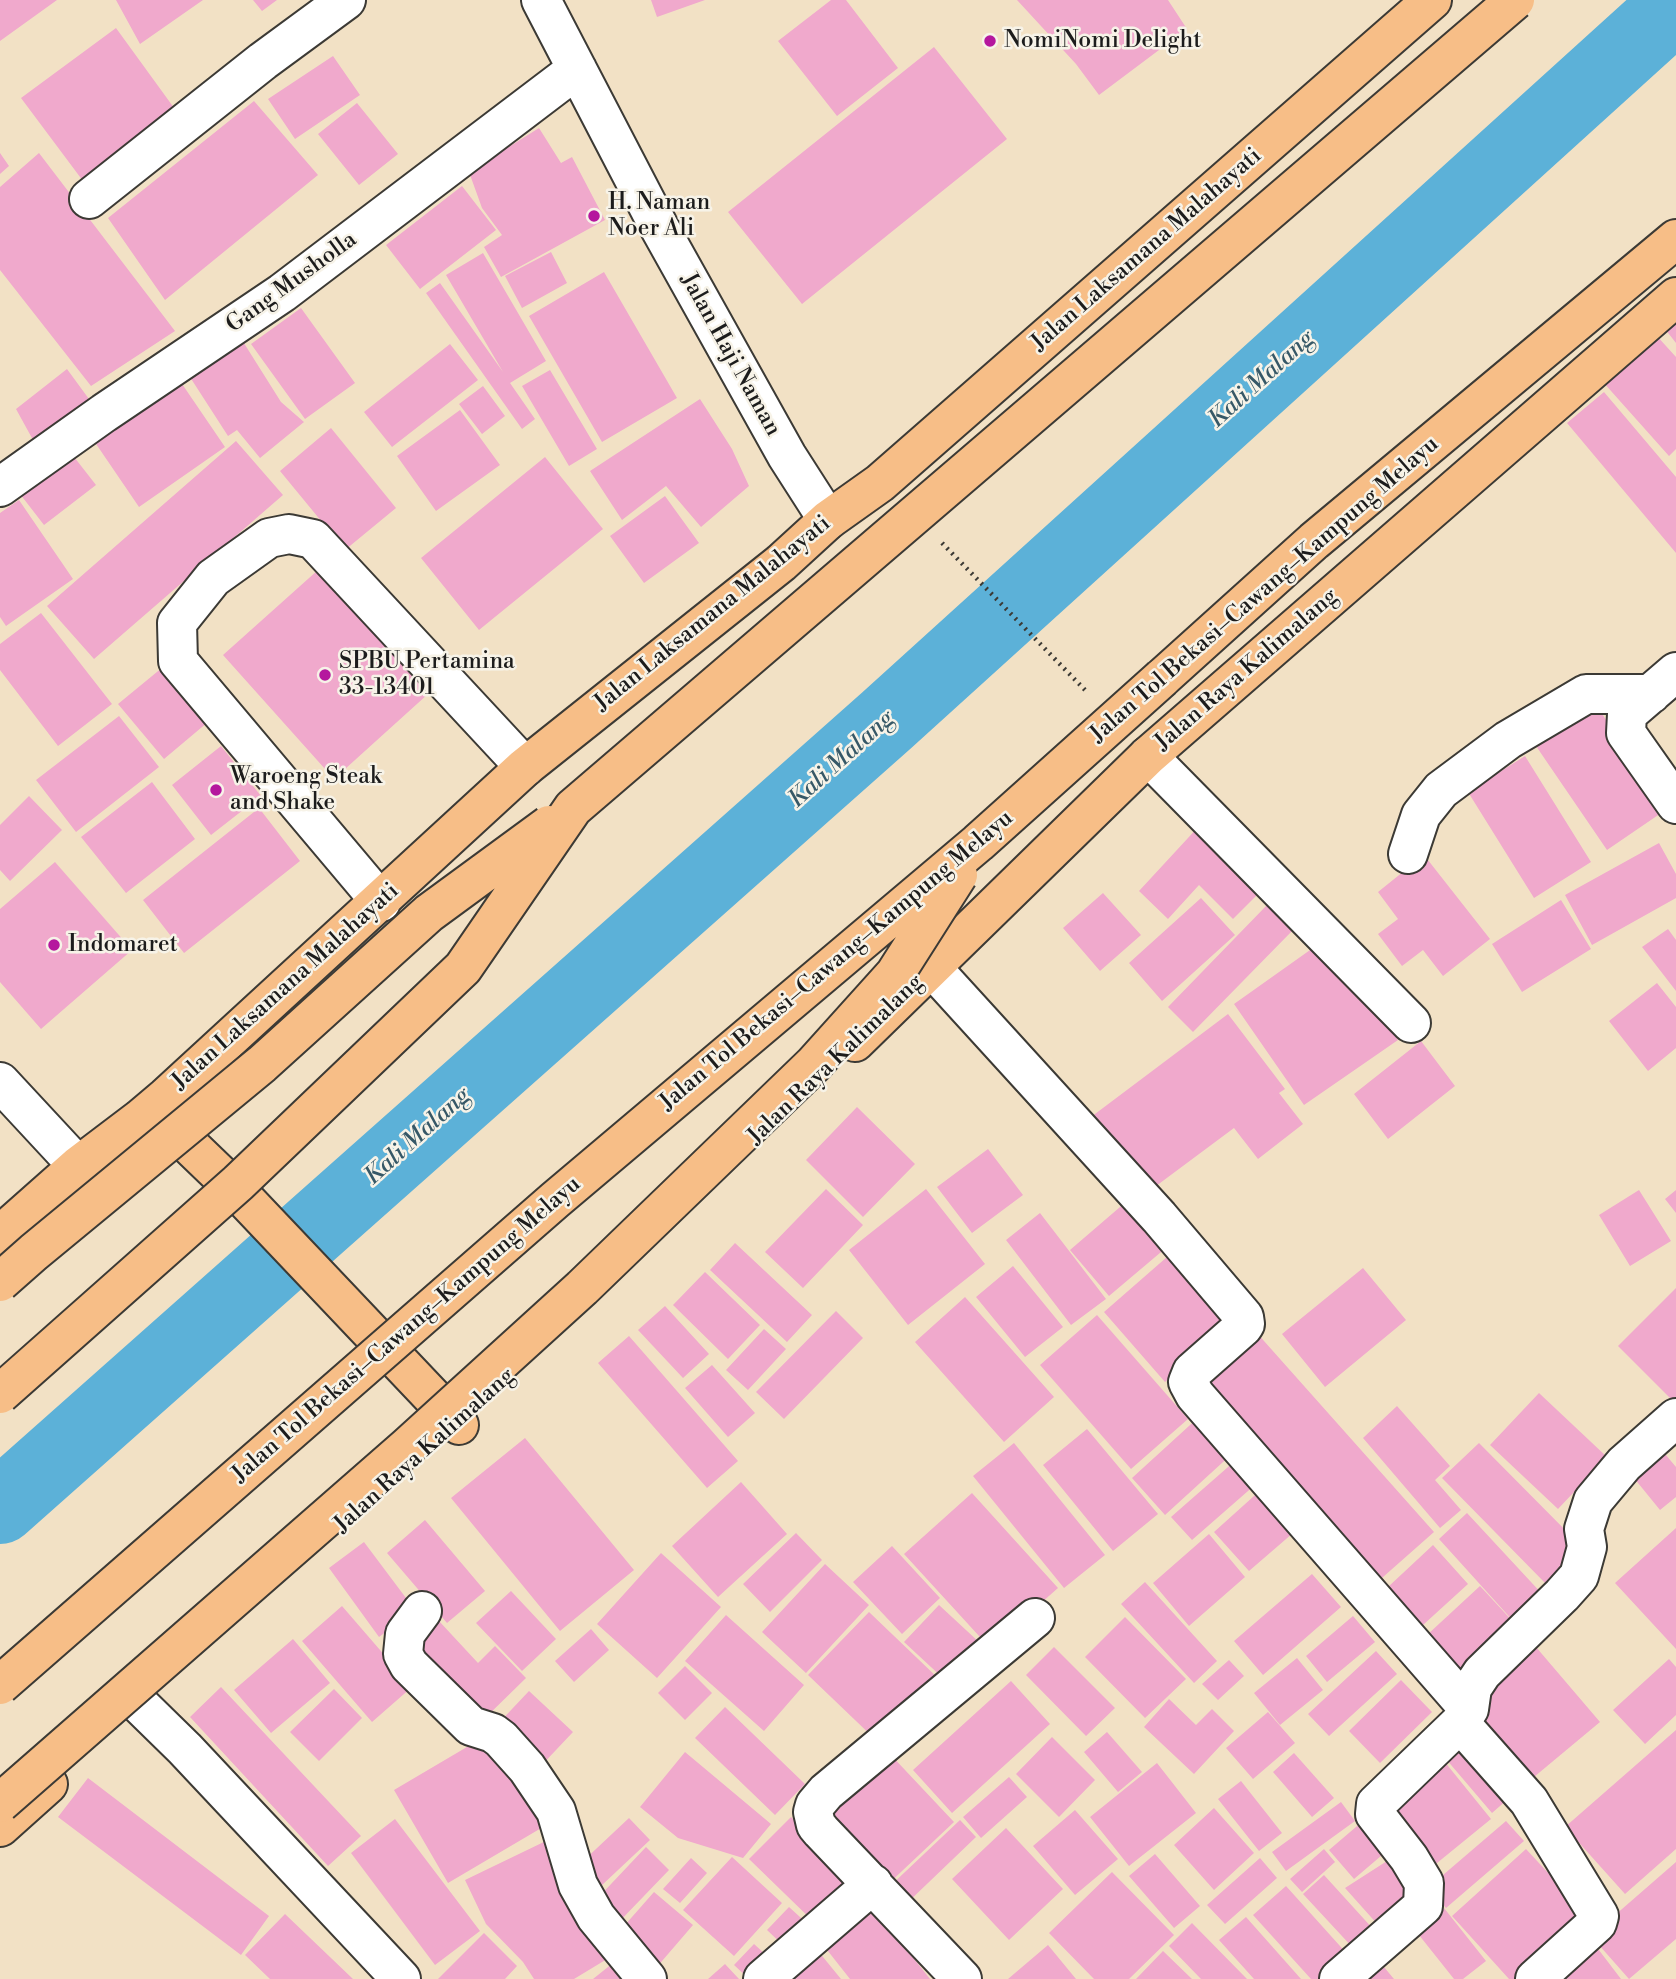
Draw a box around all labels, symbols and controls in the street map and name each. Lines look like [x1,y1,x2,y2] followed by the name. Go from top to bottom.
[1004,27,1201,55] place label: NomiNomi Delight
[982,33,998,49] marker: NomiNomi Delight
[1026,143,1268,357] street label: Jalan Laksamana Malahayati
[608,189,710,243] place label: H. Naman Noer Ali
[586,208,602,224] marker: H. Naman Noer Ali
[221,226,363,340] street label: Gang Musholla
[674,269,786,441] street label: Jalan Haji Naman
[1203,325,1321,435] water label: Kali Malang
[1085,431,1445,749] street label: Jalan Tol Bekasi–Cawang–Kampung Melayu
[589,510,837,718] street label: Jalan Laksamana Malahayati
[1150,583,1344,757] street label: Jalan Raya Kalimalang
[339,648,515,702] place label: SPBU Pertamina 33-13401
[317,667,333,683] marker: SPBU Pertamina 33-13401
[783,705,901,815] water label: Kali Malang
[230,763,382,817] place label: Waroeng Steak and Shake
[208,782,224,798] marker: Waroeng Steak and Shake
[655,805,1019,1117] street label: Jalan Tol Bekasi–Cawang–Kampung Melayu
[167,878,405,1096] street label: Jalan Laksamana Malahayati
[68,931,178,959] place label: Indomaret
[46,937,62,953] marker: Indomaret
[743,969,929,1151] street label: Jalan Raya Kalimalang
[359,1082,477,1192] water label: Kali Malang
[227,1171,587,1489] street label: Jalan Tol Bekasi–Cawang–Kampung Melayu
[329,1363,521,1539] street label: Jalan Raya Kalimalang

